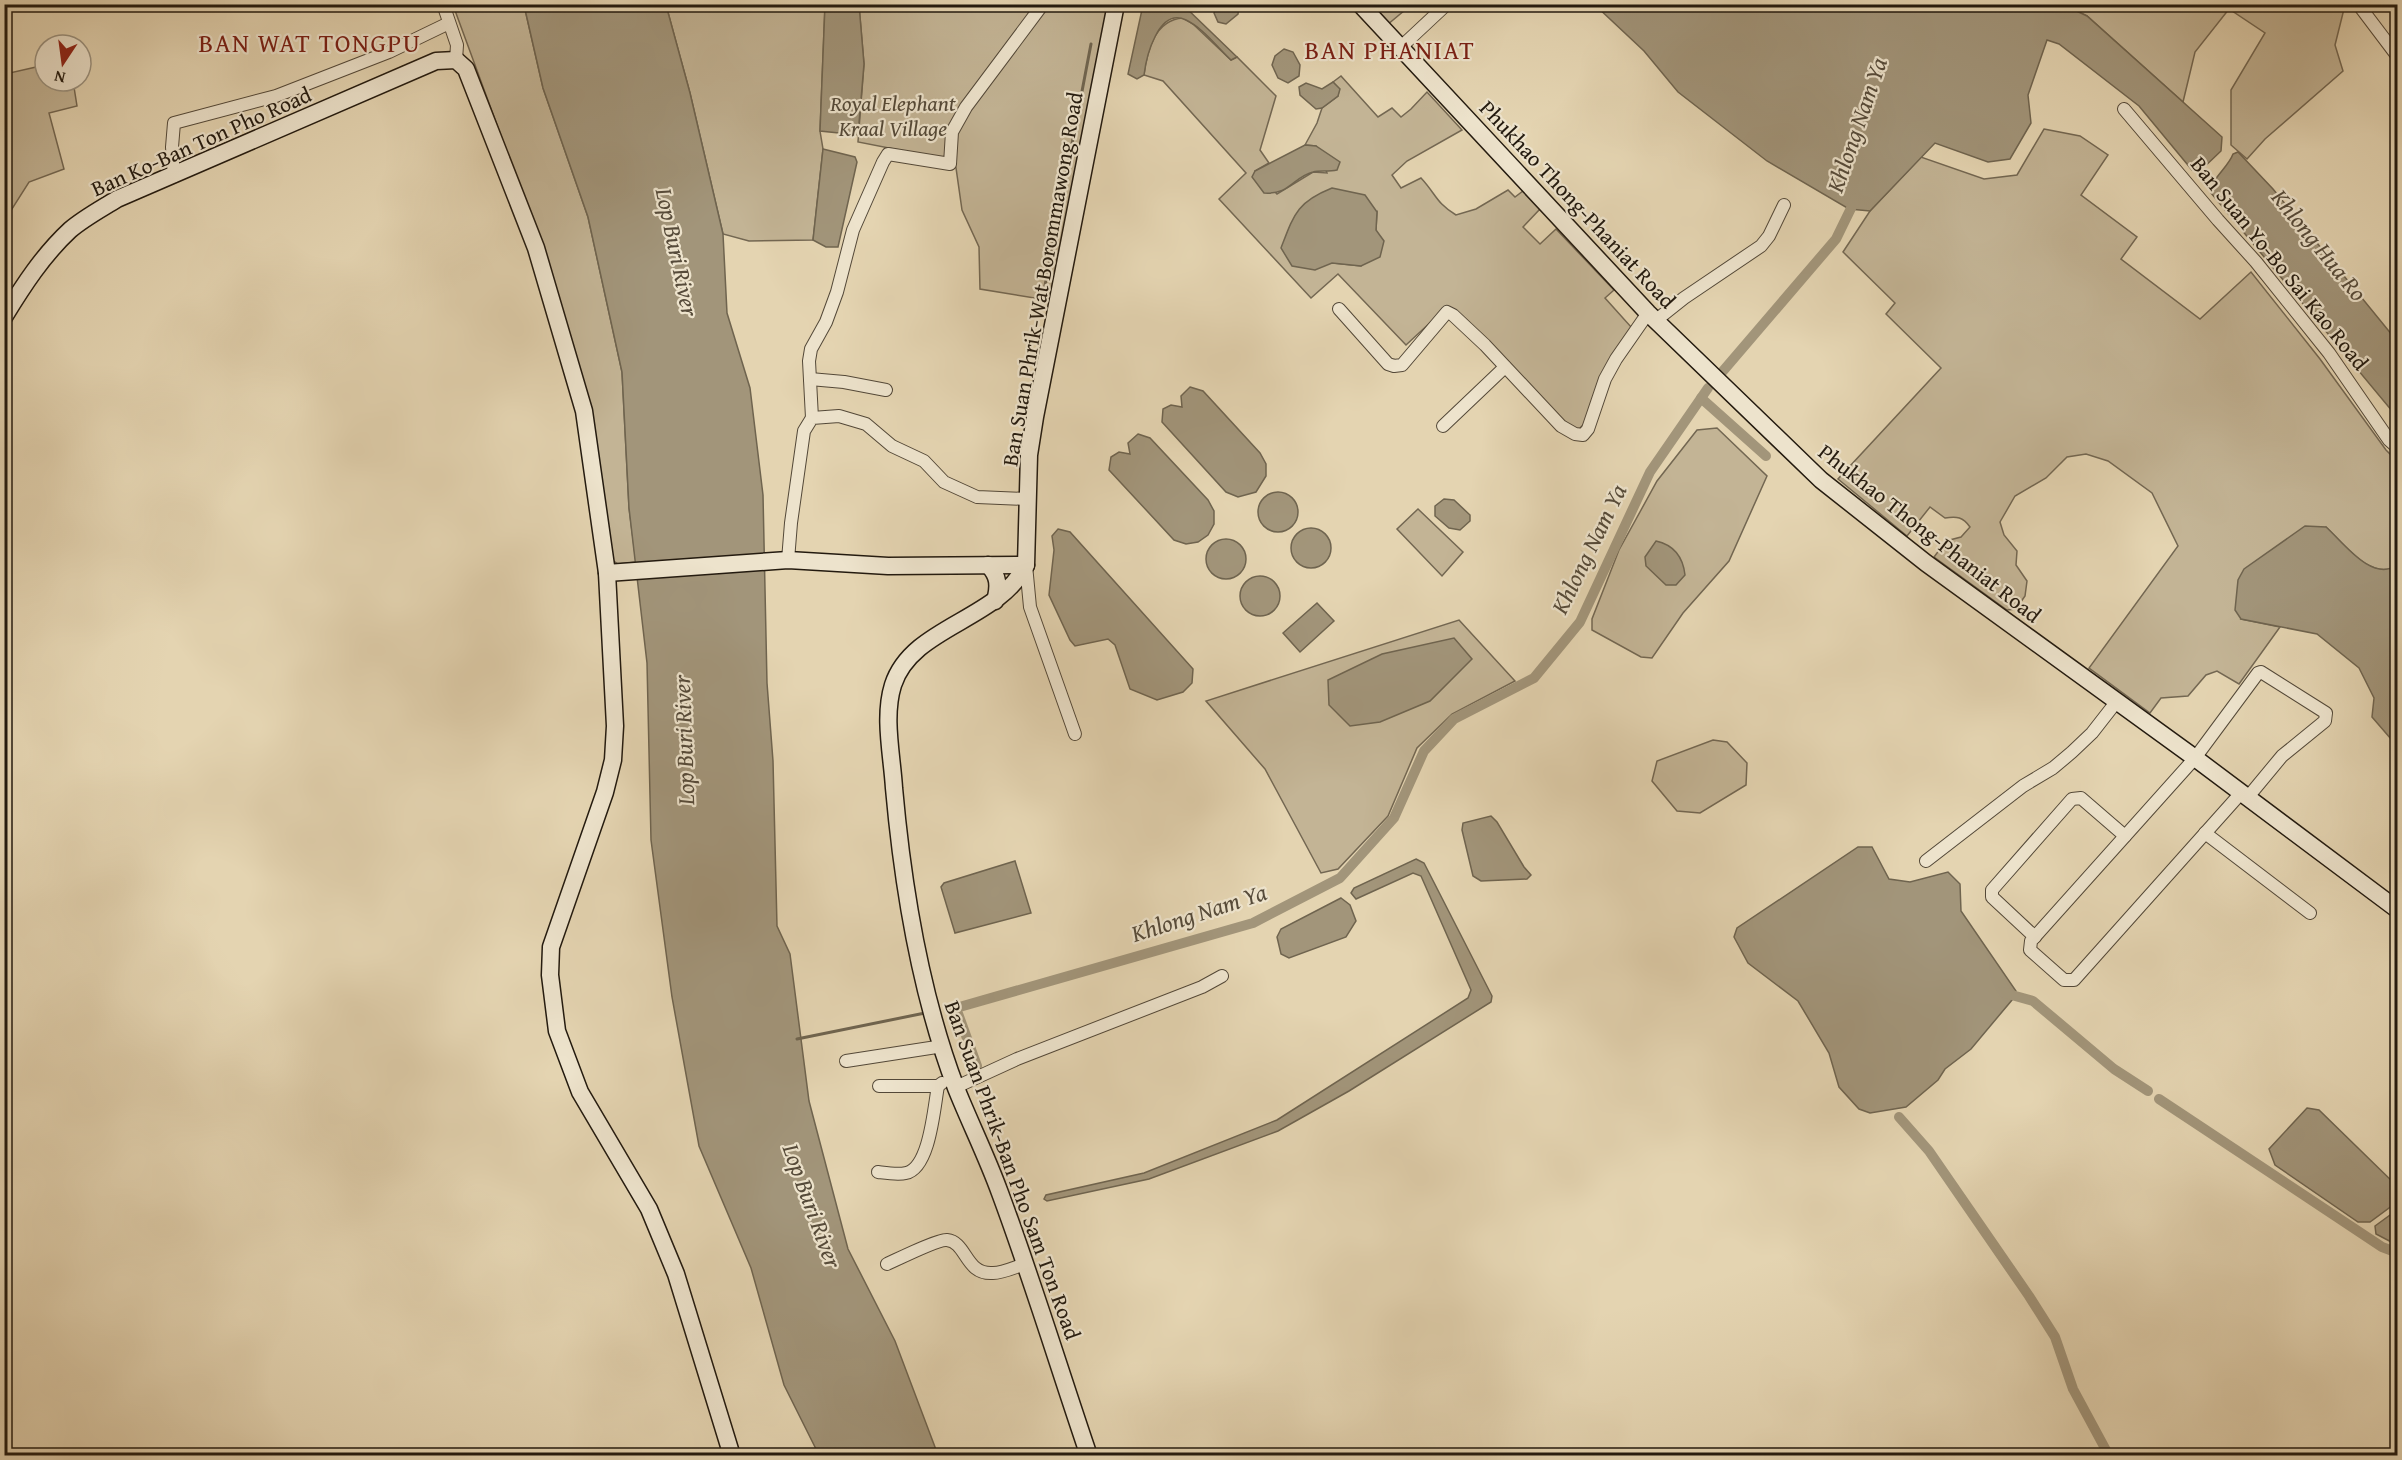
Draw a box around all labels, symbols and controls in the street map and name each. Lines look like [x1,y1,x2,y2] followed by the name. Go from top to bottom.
[199,23,421,62] district label: BAN WAT TONGPU
[1305,30,1475,69] district label: BAN PHANIAT
[33,33,93,93] north arrow
[1817,53,1896,198] water label: Khlong Nam Ya
[51,65,68,91] text: N
[86,78,317,204] street label: Ban Ko-Ban Ton Pho Road
[829,87,957,144] park label: Royal Elephant Kraal Village
[993,89,1091,469] street label: Ban Suan Phrik-Wat Borommawong Road
[1473,93,1684,316] street label: Phukhao Thong-Phaniat Road
[2183,149,2377,377] street label: Ban Suan Yo-Bo Sai Kao Road
[2263,180,2376,308] water label: Khlong Hua Ro
[647,183,708,320] water label: Lop Buri River
[1812,436,2048,630] street label: Phukhao Thong-Phaniat Road
[1542,478,1635,621] water label: Khlong Nam Ya
[664,673,703,807] water label: Lop Buri River
[1126,874,1271,951] water label: Khlong Nam Ya
[937,996,1089,1344] street label: Ban Suan Phrik-Ban Pho Sam Ton Road
[773,1138,852,1274] water label: Lop Buri River

